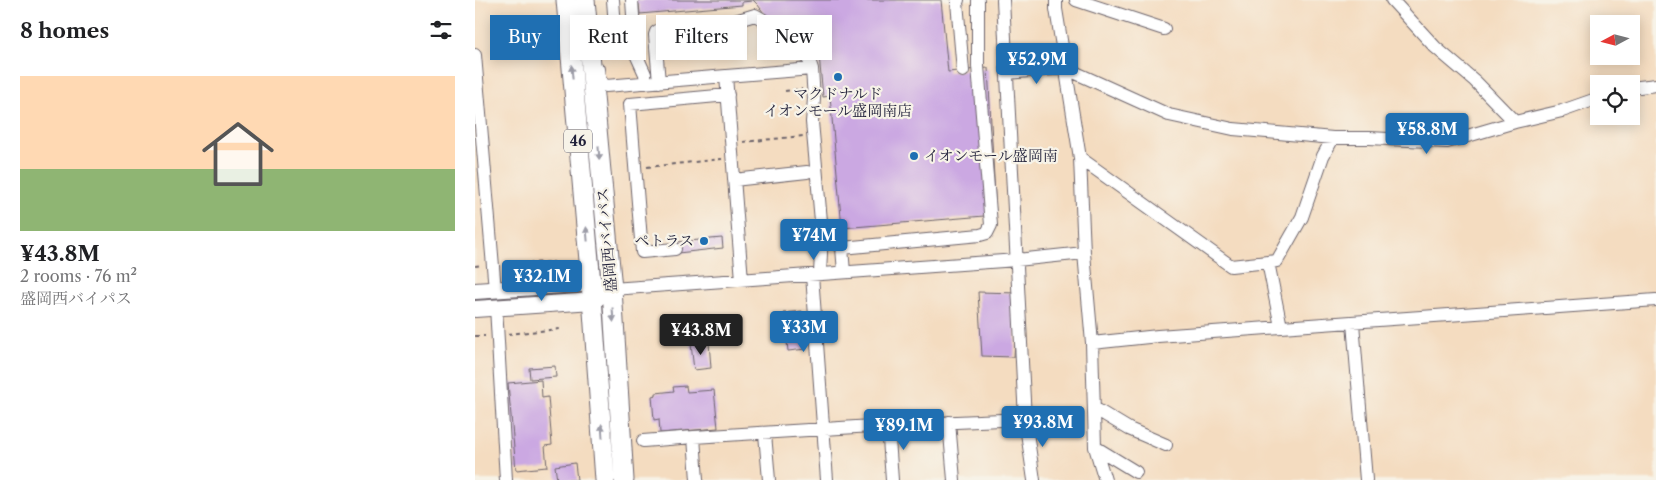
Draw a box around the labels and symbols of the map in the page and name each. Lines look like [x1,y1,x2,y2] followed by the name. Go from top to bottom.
[1590,15,1640,65] north arrow
[996,42,1078,85] pin: ¥52.9M
[568,64,576,80] one-way arrow
[832,71,844,83] marker: マクドナルド イオンモール盛岡南店
[764,84,912,120] place label: マクドナルド イオンモール盛岡南店
[1386,112,1468,155] pin: ¥58.8M
[564,130,592,152] road number: 46
[595,145,603,161] one-way arrow
[924,146,1058,165] place label: イオンモール盛岡南
[908,150,920,162] marker: イオンモール盛岡南
[592,187,621,293] street label: 盛岡西バイパス
[784,218,844,261] pin: ¥74M
[583,226,591,242] one-way arrow
[634,231,694,250] place label: ペトラス
[698,235,710,247] marker: ペトラス
[501,260,583,302] pin: ¥32.1M
[610,307,618,323] one-way arrow
[774,310,834,353] pin: ¥33M
[660,314,742,356] pin: ¥43.8M
[1002,406,1084,448] pin: ¥93.8M
[863,408,945,451] pin: ¥89.1M
[597,423,605,439] one-way arrow

